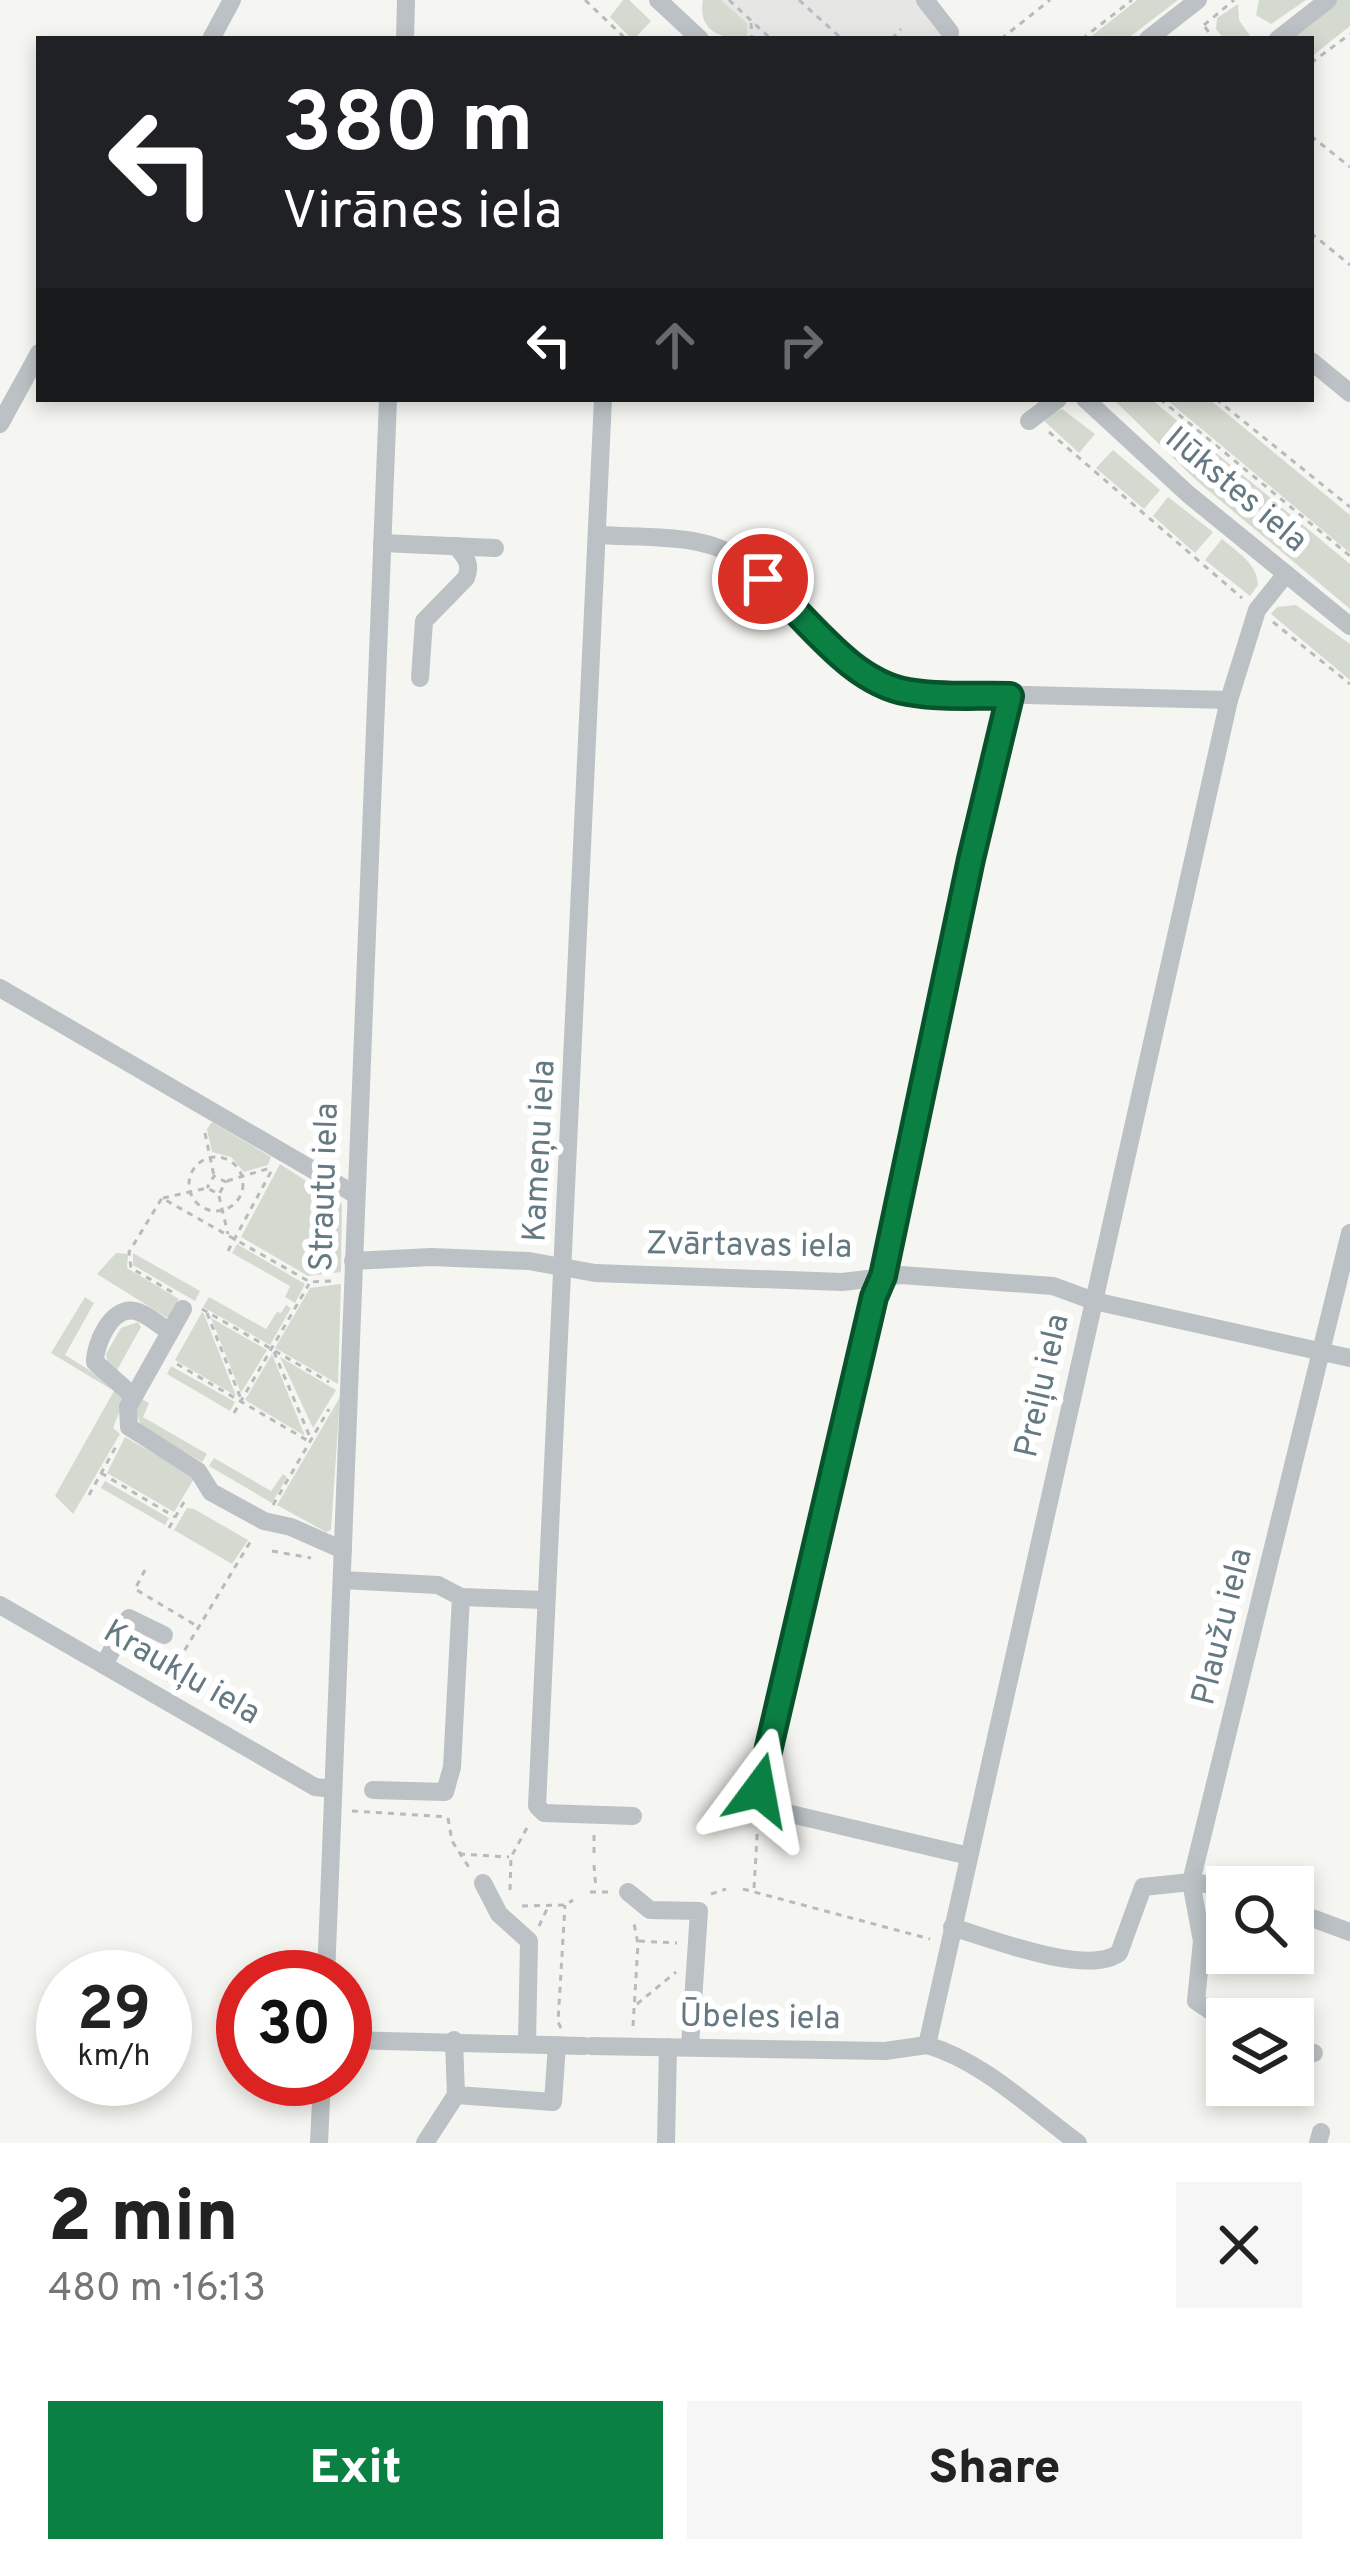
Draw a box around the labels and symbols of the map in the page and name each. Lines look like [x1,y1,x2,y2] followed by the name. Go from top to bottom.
[1155,419,1315,563] street label: Ilūkstes iela
[712,528,814,630] pin
[515,1059,567,1243] street label: Kameņu iela
[302,1102,350,1272] street label: Strautu iela
[645,1224,853,1270] street label: Zvārtavas iela
[1007,1310,1081,1462] street label: Preiļu iela
[1184,1544,1264,1710] street label: Plaužu iela
[95,1612,267,1736] street label: Kraukļu iela
[696,1727,822,1853] position arrow
[216,1950,372,2106] speed limit sign: 30
[679,1997,841,2041] street label: Ūbeles iela

